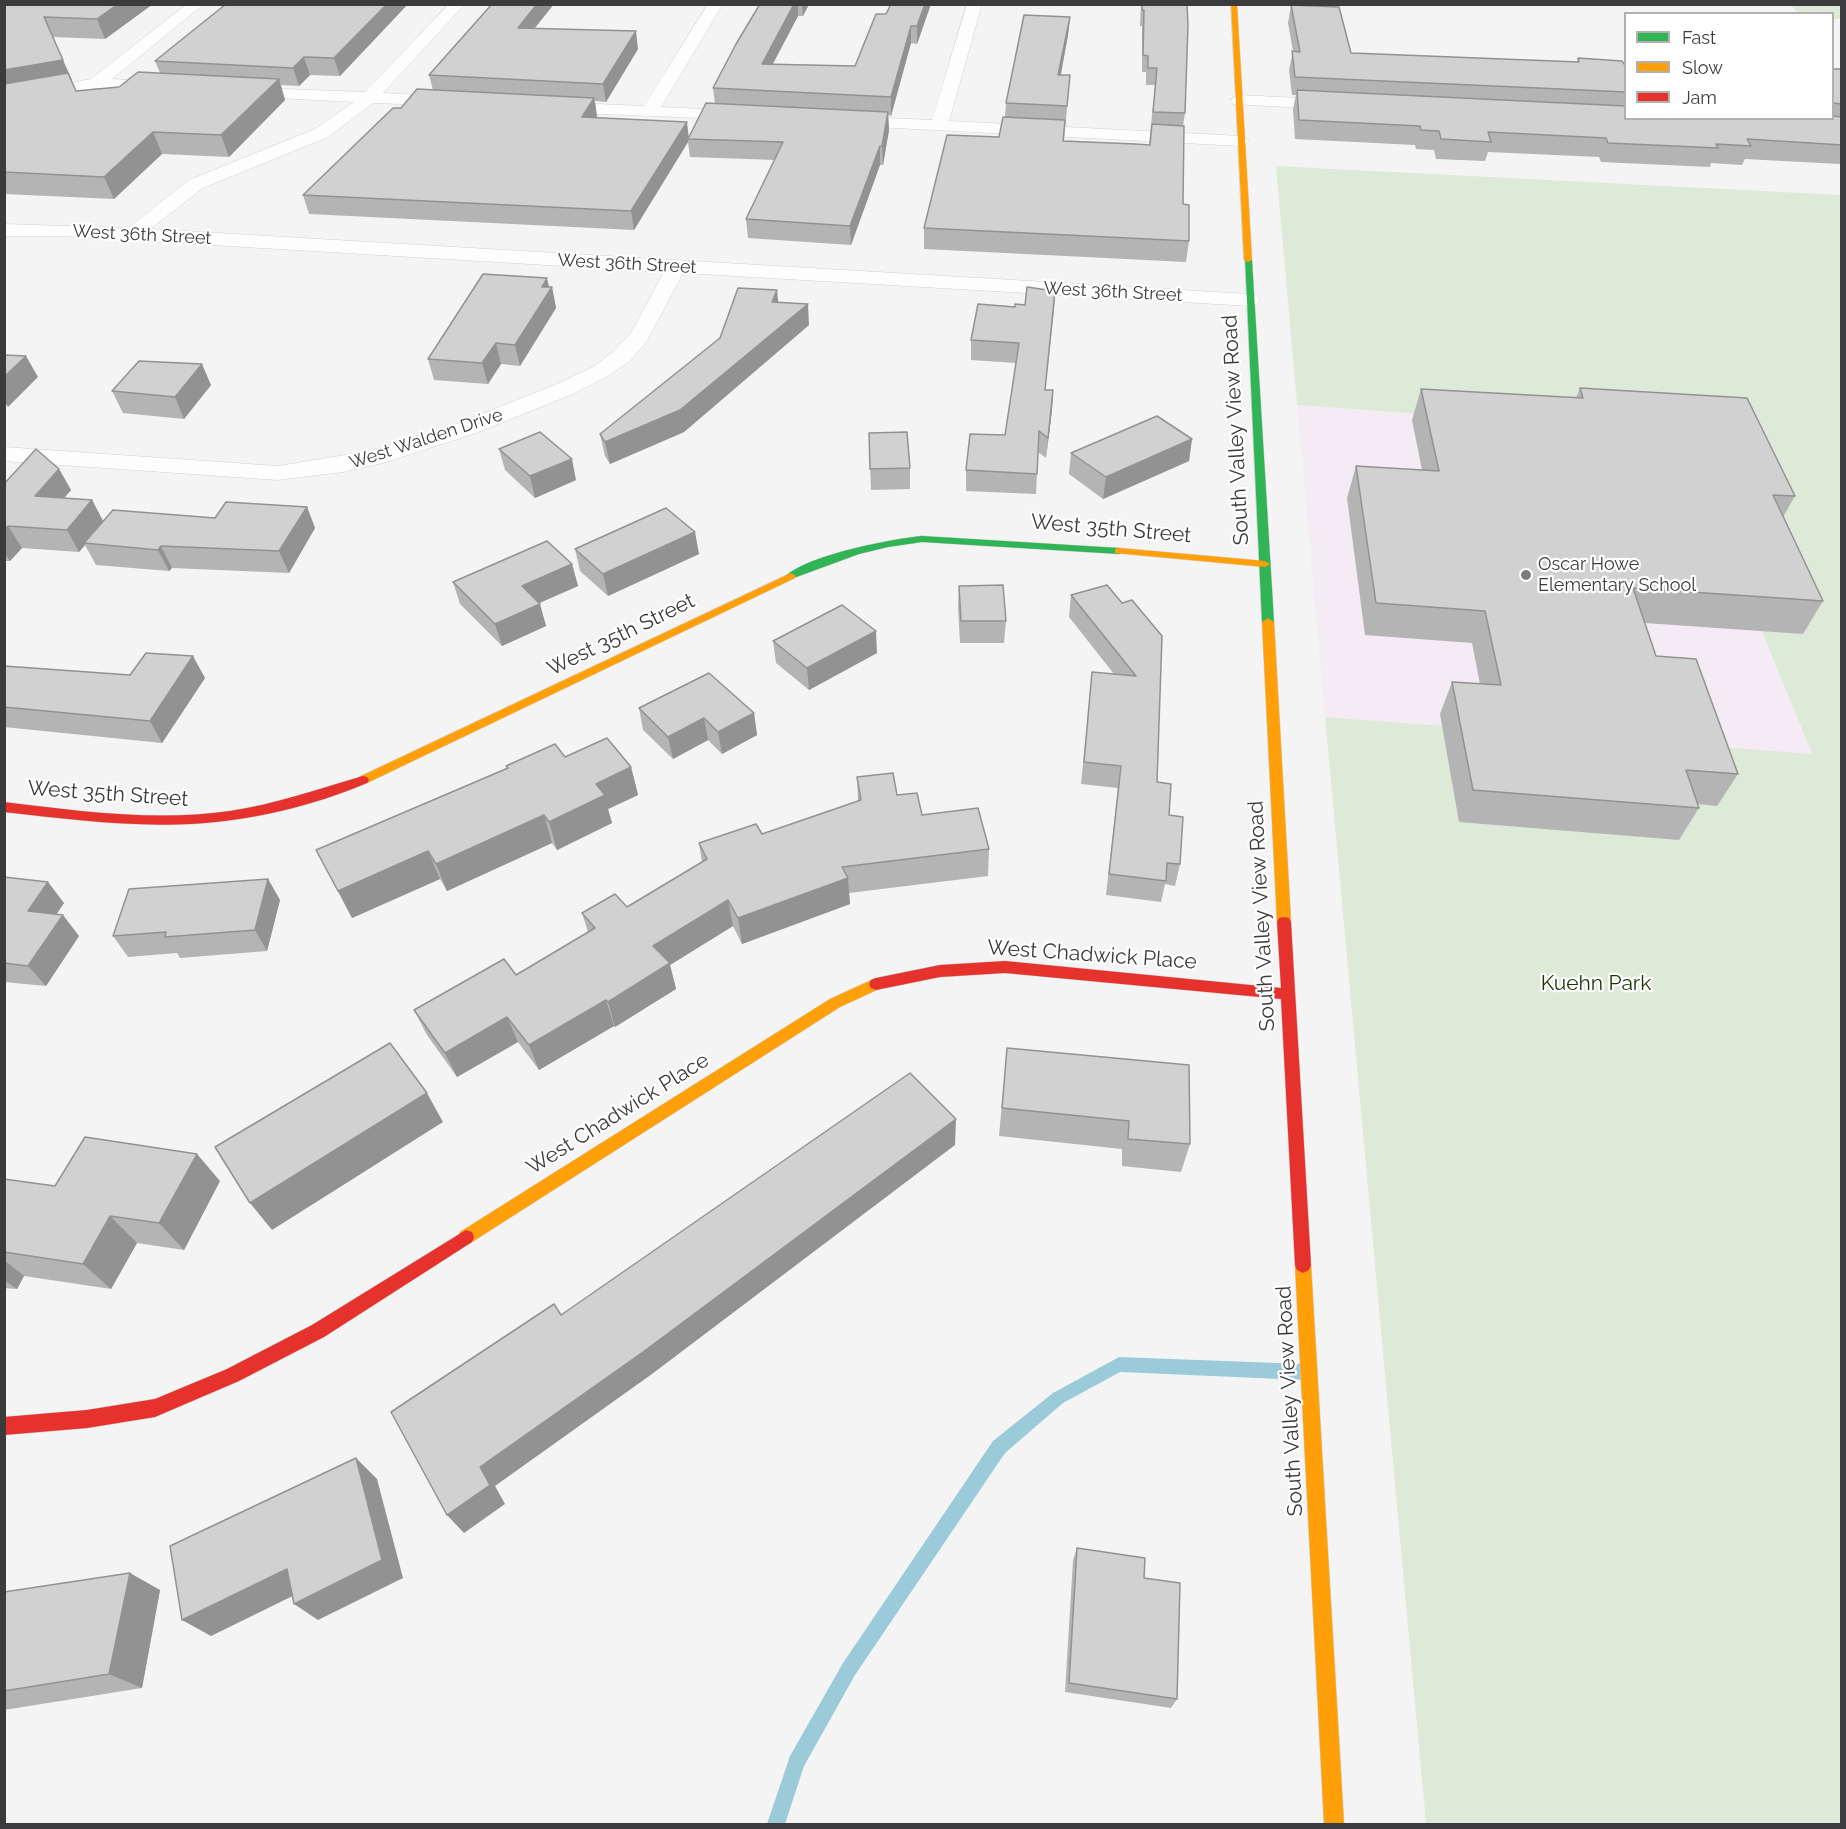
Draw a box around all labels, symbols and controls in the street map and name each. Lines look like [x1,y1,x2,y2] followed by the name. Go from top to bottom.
[1624,12,1834,120] legend
[1682,27,1716,48] text: Fast
[1682,57,1723,78] text: Slow
[1682,87,1717,108] text: Jam
[72,221,212,249] street label: West 36th Street
[557,250,697,278] street label: West 36th Street
[1043,278,1183,306] street label: West 36th Street
[1217,314,1255,546] street label: South Valley View Road
[347,404,505,474] street label: West Walden Drive
[1030,509,1192,549] street label: West 35th Street
[1538,554,1696,596] place label: Oscar Howe Elementary School
[1519,568,1533,582] marker: Oscar Howe Elementary School
[543,588,699,682] street label: West 35th Street
[27,776,189,812] street label: West 35th Street
[1243,800,1281,1032] street label: South Valley View Road
[986,935,1198,975] street label: West Chadwick Place
[1541,971,1651,997] park label: Kuehn Park
[522,1048,714,1180] street label: West Chadwick Place
[1271,1285,1309,1517] street label: South Valley View Road

